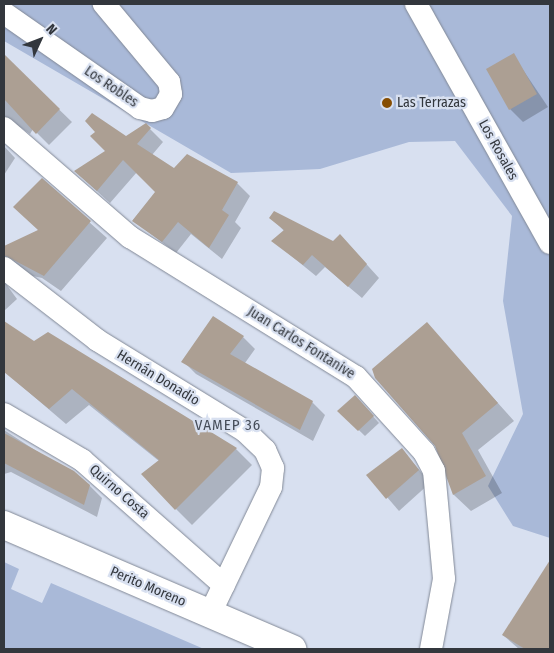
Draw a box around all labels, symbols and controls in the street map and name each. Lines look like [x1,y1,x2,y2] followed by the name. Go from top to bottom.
[15,15,65,65] north arrow
[42,21,60,38] text: N
[81,63,141,111] street label: Los Robles
[397,95,466,111] place label: Las Terrazas
[381,97,393,109] marker: Las Terrazas
[475,117,521,183] street label: Los Rosales
[244,303,358,383] street label: Juan Carlos Fontanive
[114,347,202,409] street label: Hernán Donadio
[194,417,262,435] district label: VAMEP 36
[86,461,152,523] street label: Quirno Costa
[108,563,188,611] street label: Perito Moreno

